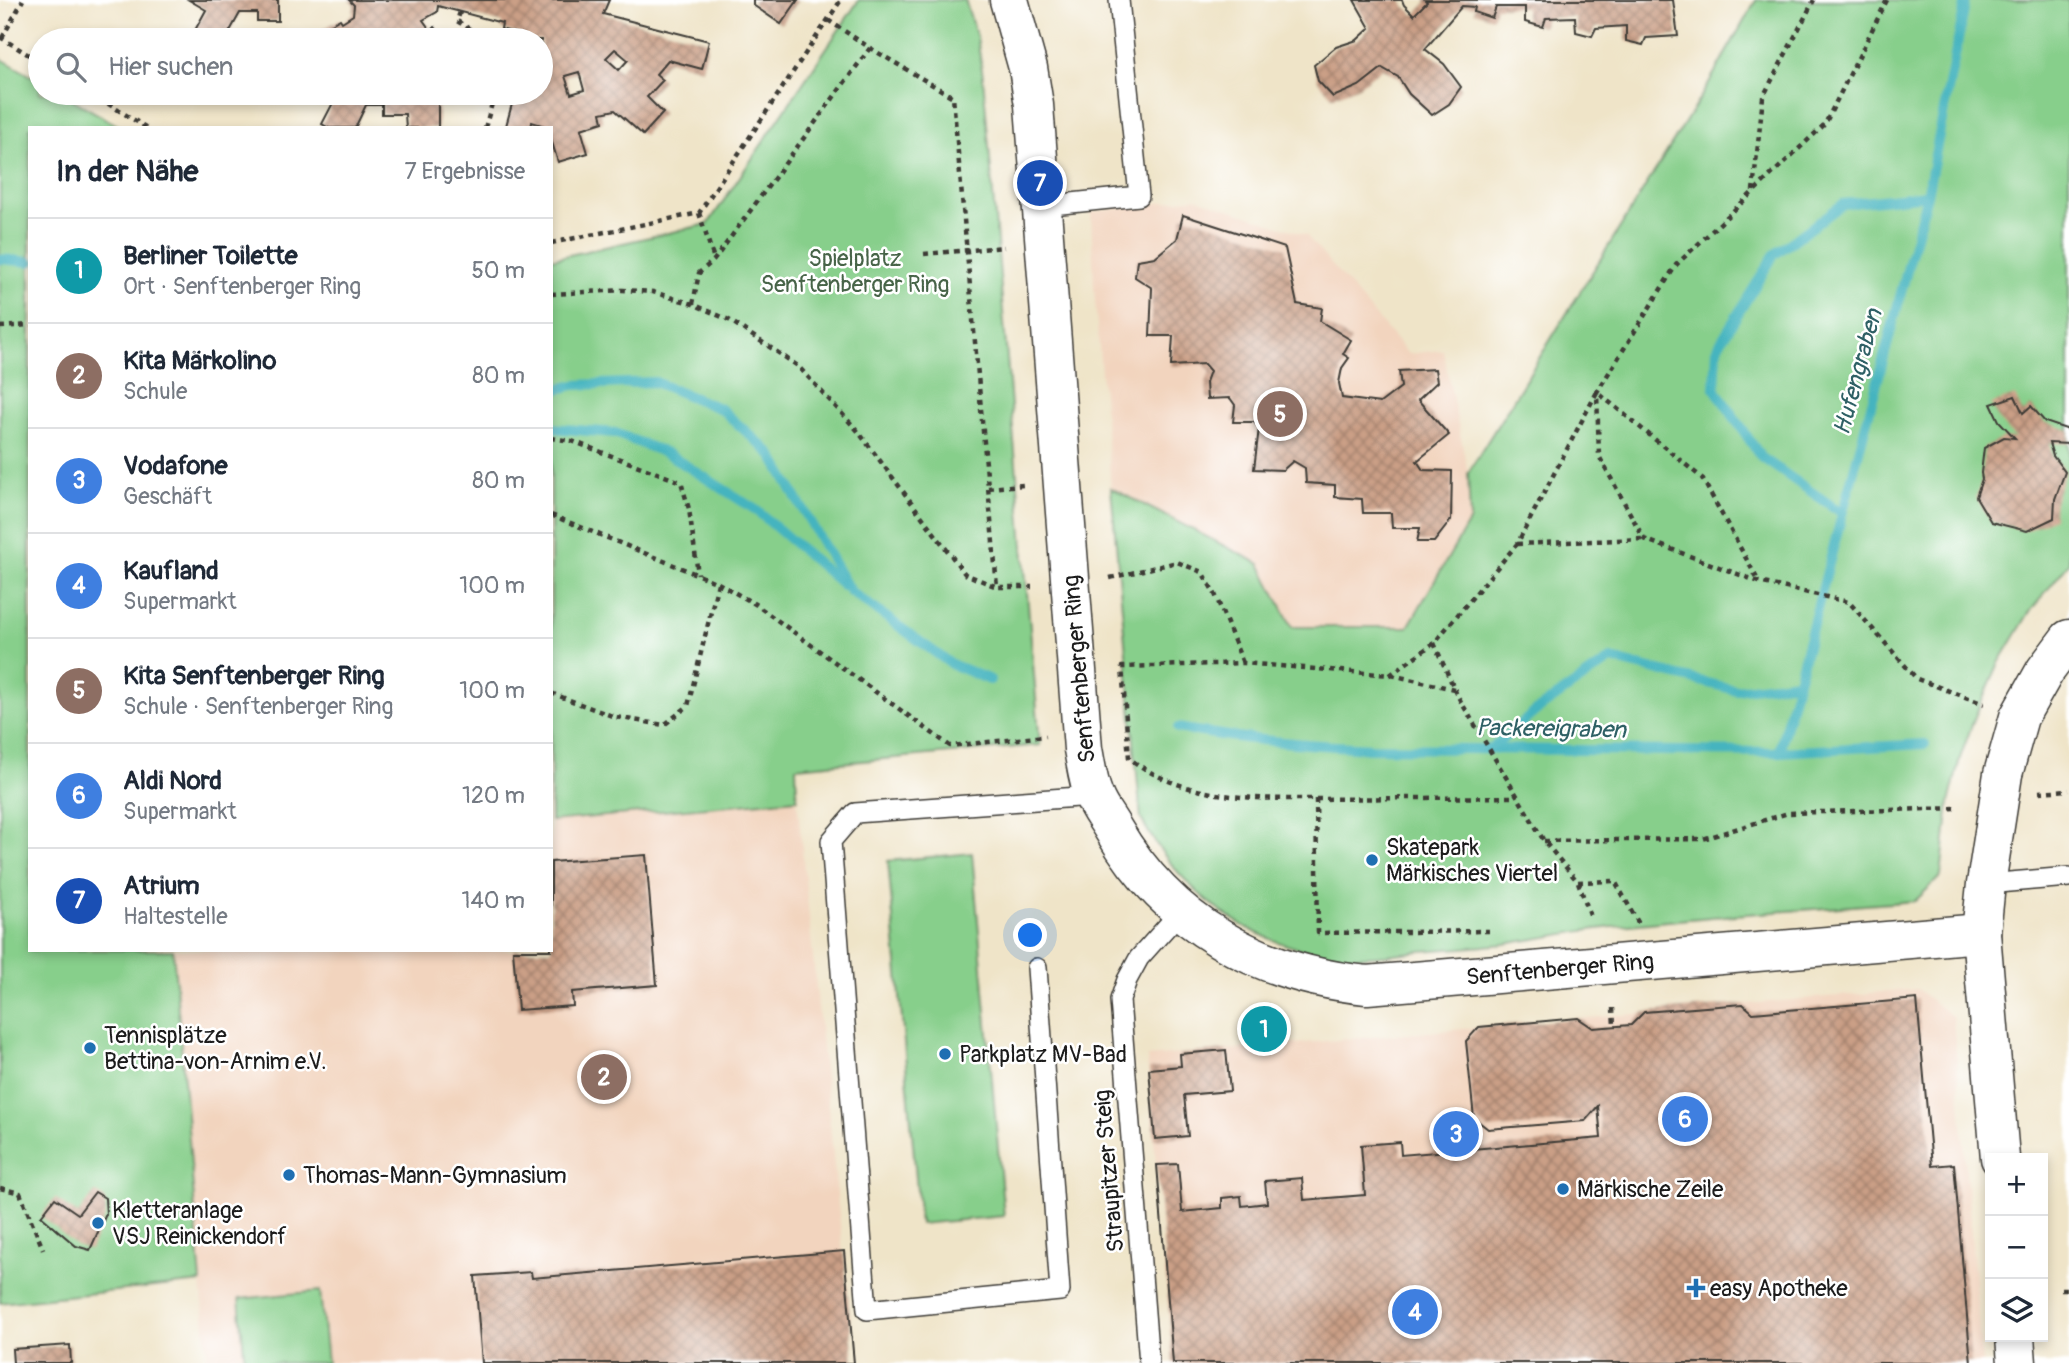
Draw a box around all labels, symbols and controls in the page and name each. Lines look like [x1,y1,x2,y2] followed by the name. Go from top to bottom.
[28,28,553,105] search box
[52,48,90,86] icon: search
[108,51,233,83] text: Hier suchen
[56,153,198,190] text: In der Nähe
[404,157,525,186] text: 7 Ergebnisse
[1017,157,1063,209] pin: 7
[123,240,297,272] text: Berliner Toilette
[761,244,949,299] park label: Spielplatz Senftenberger Ring
[75,256,84,285] text: 1
[471,256,525,285] text: 50 m
[123,272,361,301] text: Ort · Senftenberger Ring
[1827,305,1889,438] water label: Hufengraben
[123,345,276,377] text: Kita Märkolino
[73,361,85,390] text: 2
[472,361,525,390] text: 80 m
[123,377,187,406] text: Schule
[1257,388,1303,440] pin: 5
[123,450,228,482] text: Vodafone
[73,466,85,495] text: 3
[472,466,525,495] text: 80 m
[123,482,212,511] text: Geschäft
[123,555,219,587] text: Kaufland
[72,571,86,600] text: 4
[459,571,525,600] text: 100 m
[1056,574,1102,764] street label: Senftenberger Ring
[123,587,237,616] text: Supermarkt
[123,660,385,692] text: Kita Senftenberger Ring
[73,676,85,705] text: 5
[459,676,525,705] text: 100 m
[123,692,393,721] text: Schule · Senftenberger Ring
[1476,713,1628,745] water label: Packereigraben
[123,765,222,797] text: Aldi Nord
[72,781,86,810] text: 6
[462,781,525,810] text: 120 m
[123,797,237,826] text: Supermarkt
[1386,833,1558,888] place label: Skatepark Märkisches Viertel
[1364,852,1380,868] marker: Skatepark Märkisches Viertel
[123,870,200,902] text: Atrium
[73,886,85,915] text: 7
[462,886,525,915] text: 140 m
[123,902,228,931] text: Haltestelle
[1013,918,1047,952] your location
[1465,946,1655,992] street label: Senftenberger Ring
[1241,1003,1287,1055] pin: 1
[104,1021,327,1076] place label: Tennisplätze Bettina-von-Arnim e.V.
[82,1040,98,1056] marker: Tennisplätze Bettina-von-Arnim e.V.
[959,1040,1127,1069] place label: Parkplatz MV-Bad
[937,1046,953,1062] marker: Parkplatz MV-Bad
[581,1051,627,1103] pin: 2
[1087,1088,1131,1254] street label: Straupitzer Steig
[1662,1093,1708,1145] pin: 6
[1433,1108,1479,1160] pin: 3
[1985,1153,2048,1342] map controls
[1985,1153,2048,1216] button: +
[303,1161,567,1190] place label: Thomas-Mann-Gymnasium
[281,1167,297,1183] marker: Thomas-Mann-Gymnasium
[1577,1175,1724,1204] place label: Märkische Zeile
[1555,1181,1571,1197] marker: Märkische Zeile
[112,1196,287,1251] place label: Kletteranlage VSJ Reinickendorf
[90,1215,106,1231] marker: Kletteranlage VSJ Reinickendorf
[1985,1216,2048,1279] button: −
[1710,1274,1848,1303] place label: easy Apotheke
[1985,1279,2048,1342] button: layers
[1688,1280,1704,1296] marker: easy Apotheke
[1392,1286,1438,1338] pin: 4

